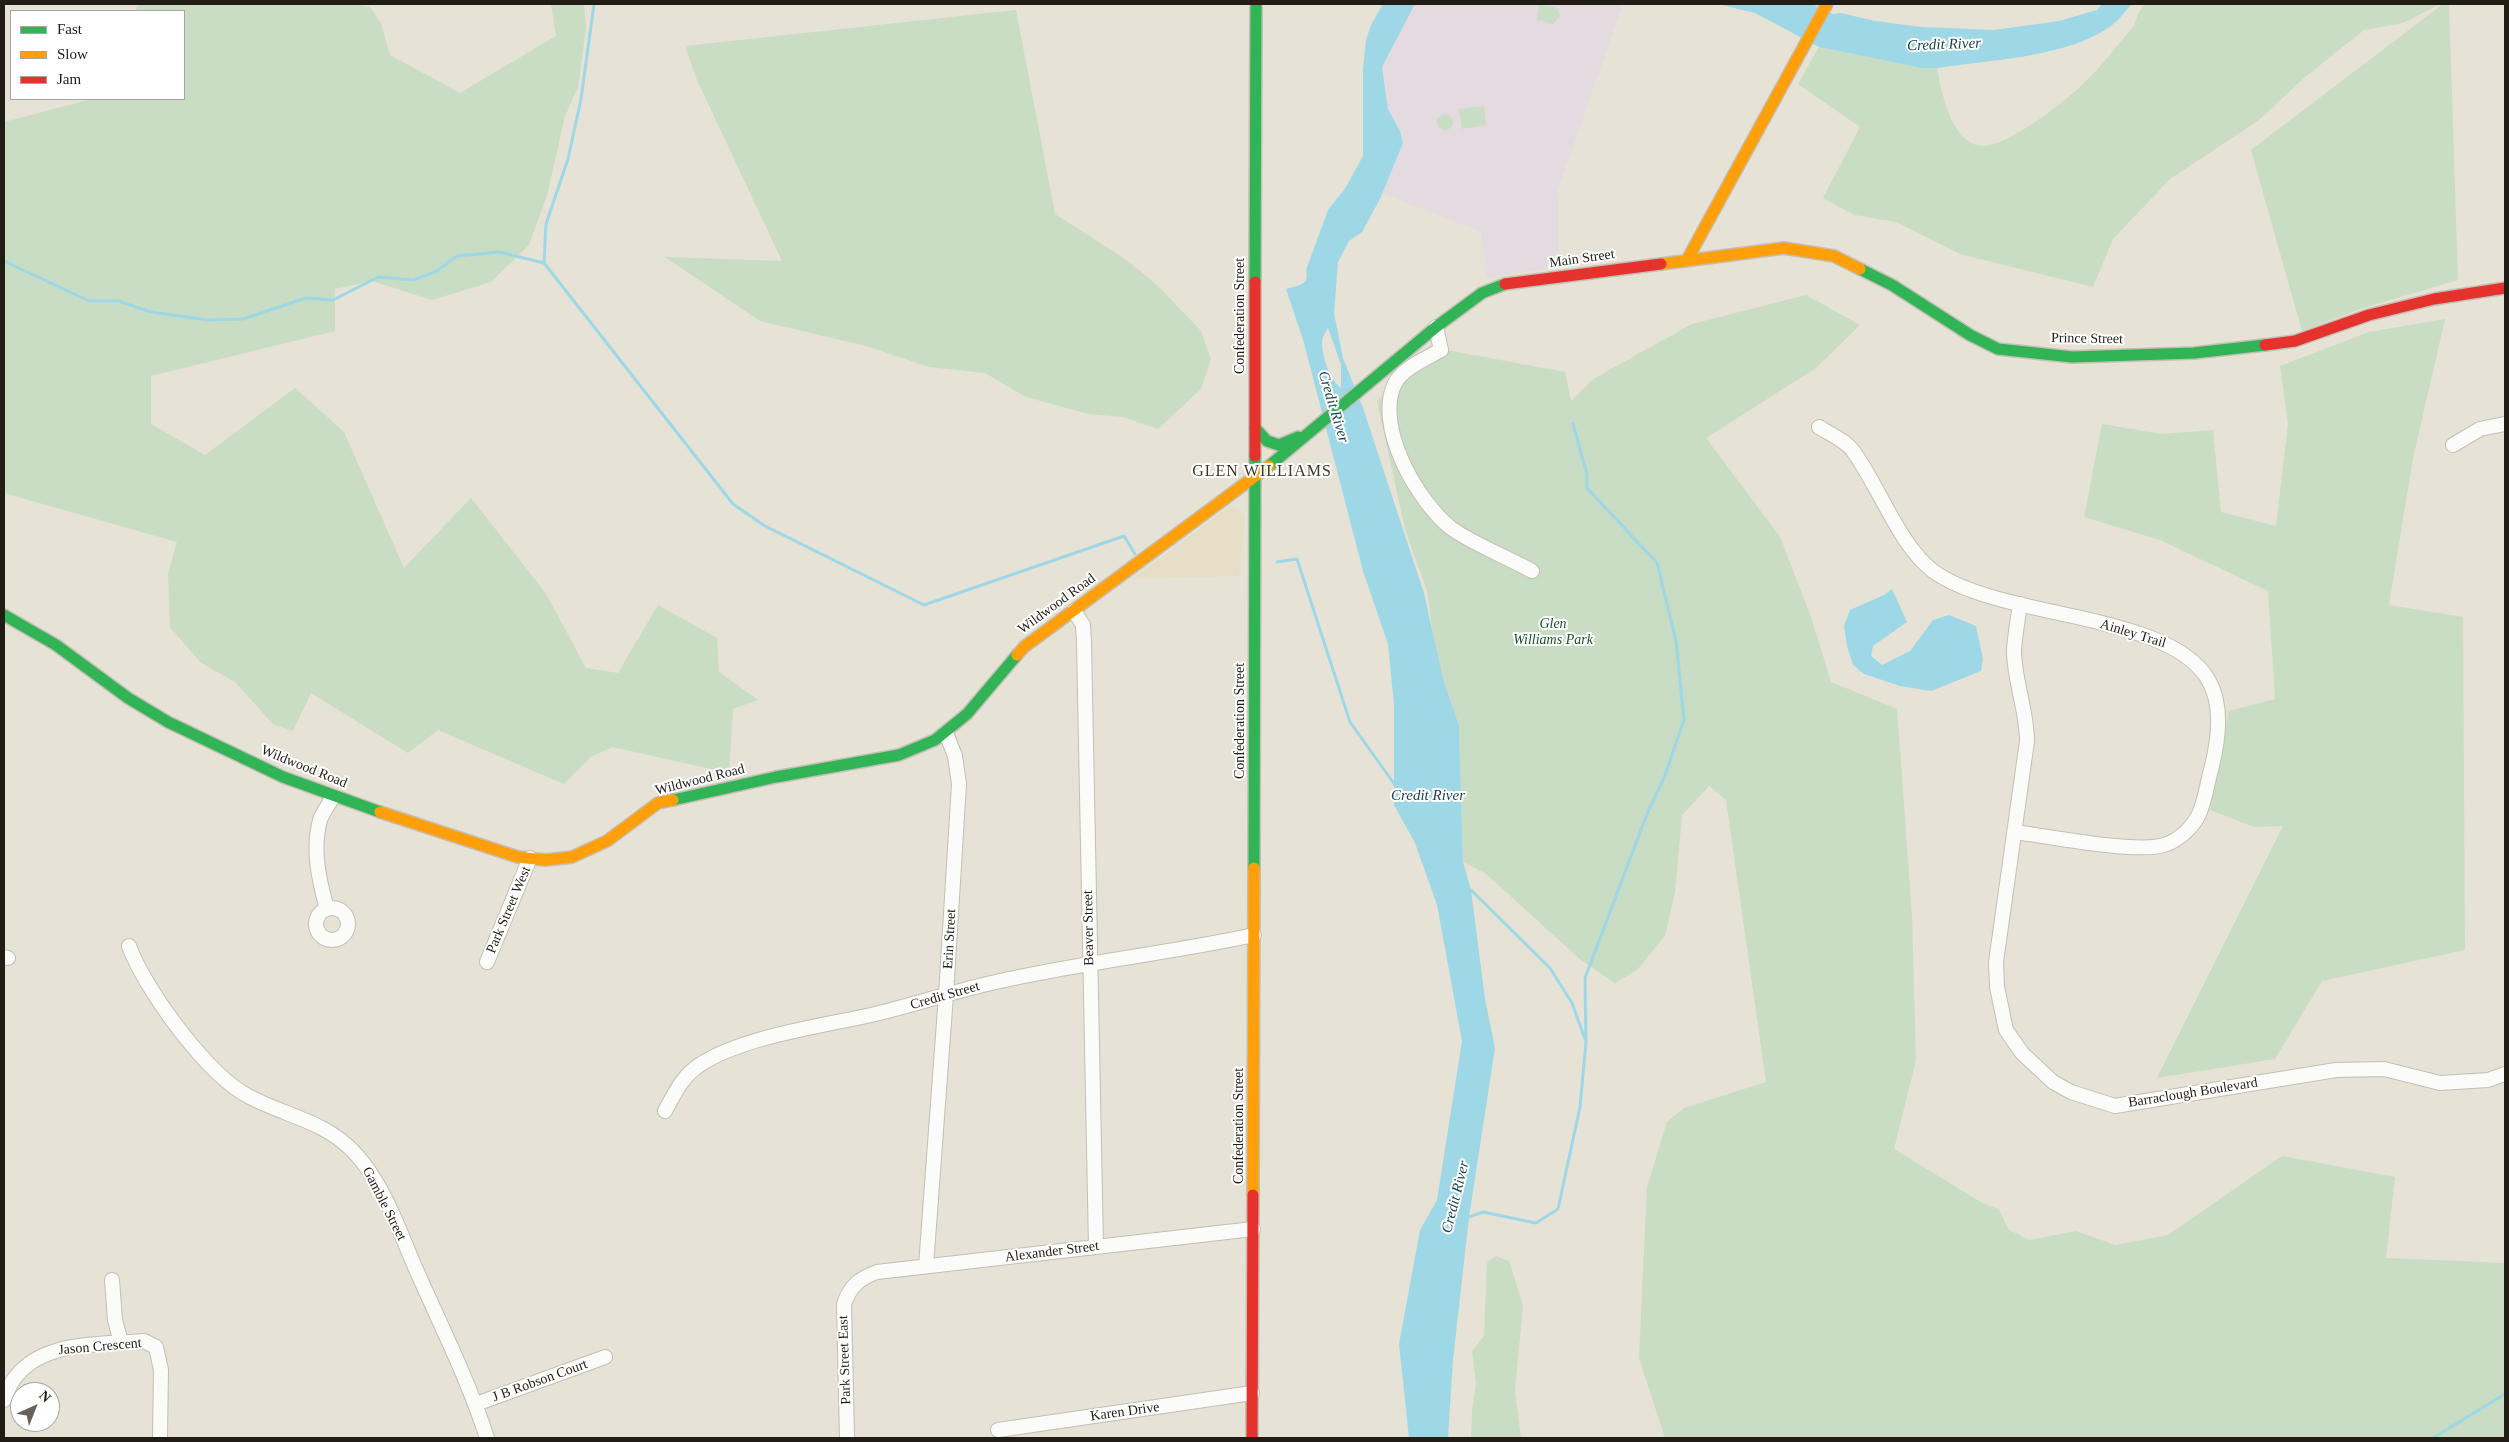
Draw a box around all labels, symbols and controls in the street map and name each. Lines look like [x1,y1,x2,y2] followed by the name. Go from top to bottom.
[10,10,185,100] legend
[57,21,82,37] text: Fast
[1907,35,1981,55] water label: Credit River
[57,46,88,62] text: Slow
[57,71,81,87] text: Jam
[1548,246,1616,272] street label: Main Street
[1232,258,1248,374] street label: Confederation Street
[2051,330,2123,348] street label: Prince Street
[1314,369,1352,445] water label: Credit River
[1191,462,1333,482] district label: GLEN WILLIAMS
[1015,570,1099,638] street label: Wildwood Road
[1513,616,1593,648] park label: Glen Williams Park
[2098,616,2168,652] street label: Ainley Trail
[1232,663,1248,779] street label: Confederation Street
[258,742,350,792] street label: Wildwood Road
[654,761,746,799] street label: Wildwood Road
[1391,787,1465,805] water label: Credit River
[483,864,535,956] street label: Park Street West
[1080,890,1098,966] street label: Beaver Street
[940,908,960,970] street label: Erin Street
[908,978,982,1014] street label: Credit Street
[1231,1068,1247,1184] street label: Confederation Street
[2127,1074,2259,1112] street label: Barraclough Boulevard
[1438,1159,1474,1235] water label: Credit River
[358,1164,410,1244] street label: Gamble Street
[1004,1238,1100,1266] street label: Alexander Street
[835,1315,855,1405] street label: Park Street East
[58,1335,142,1359] street label: Jason Crescent
[490,1356,590,1406] street label: J B Robson Court
[10,1382,60,1432] north arrow
[36,1388,54,1405] text: N
[1089,1399,1161,1425] street label: Karen Drive

